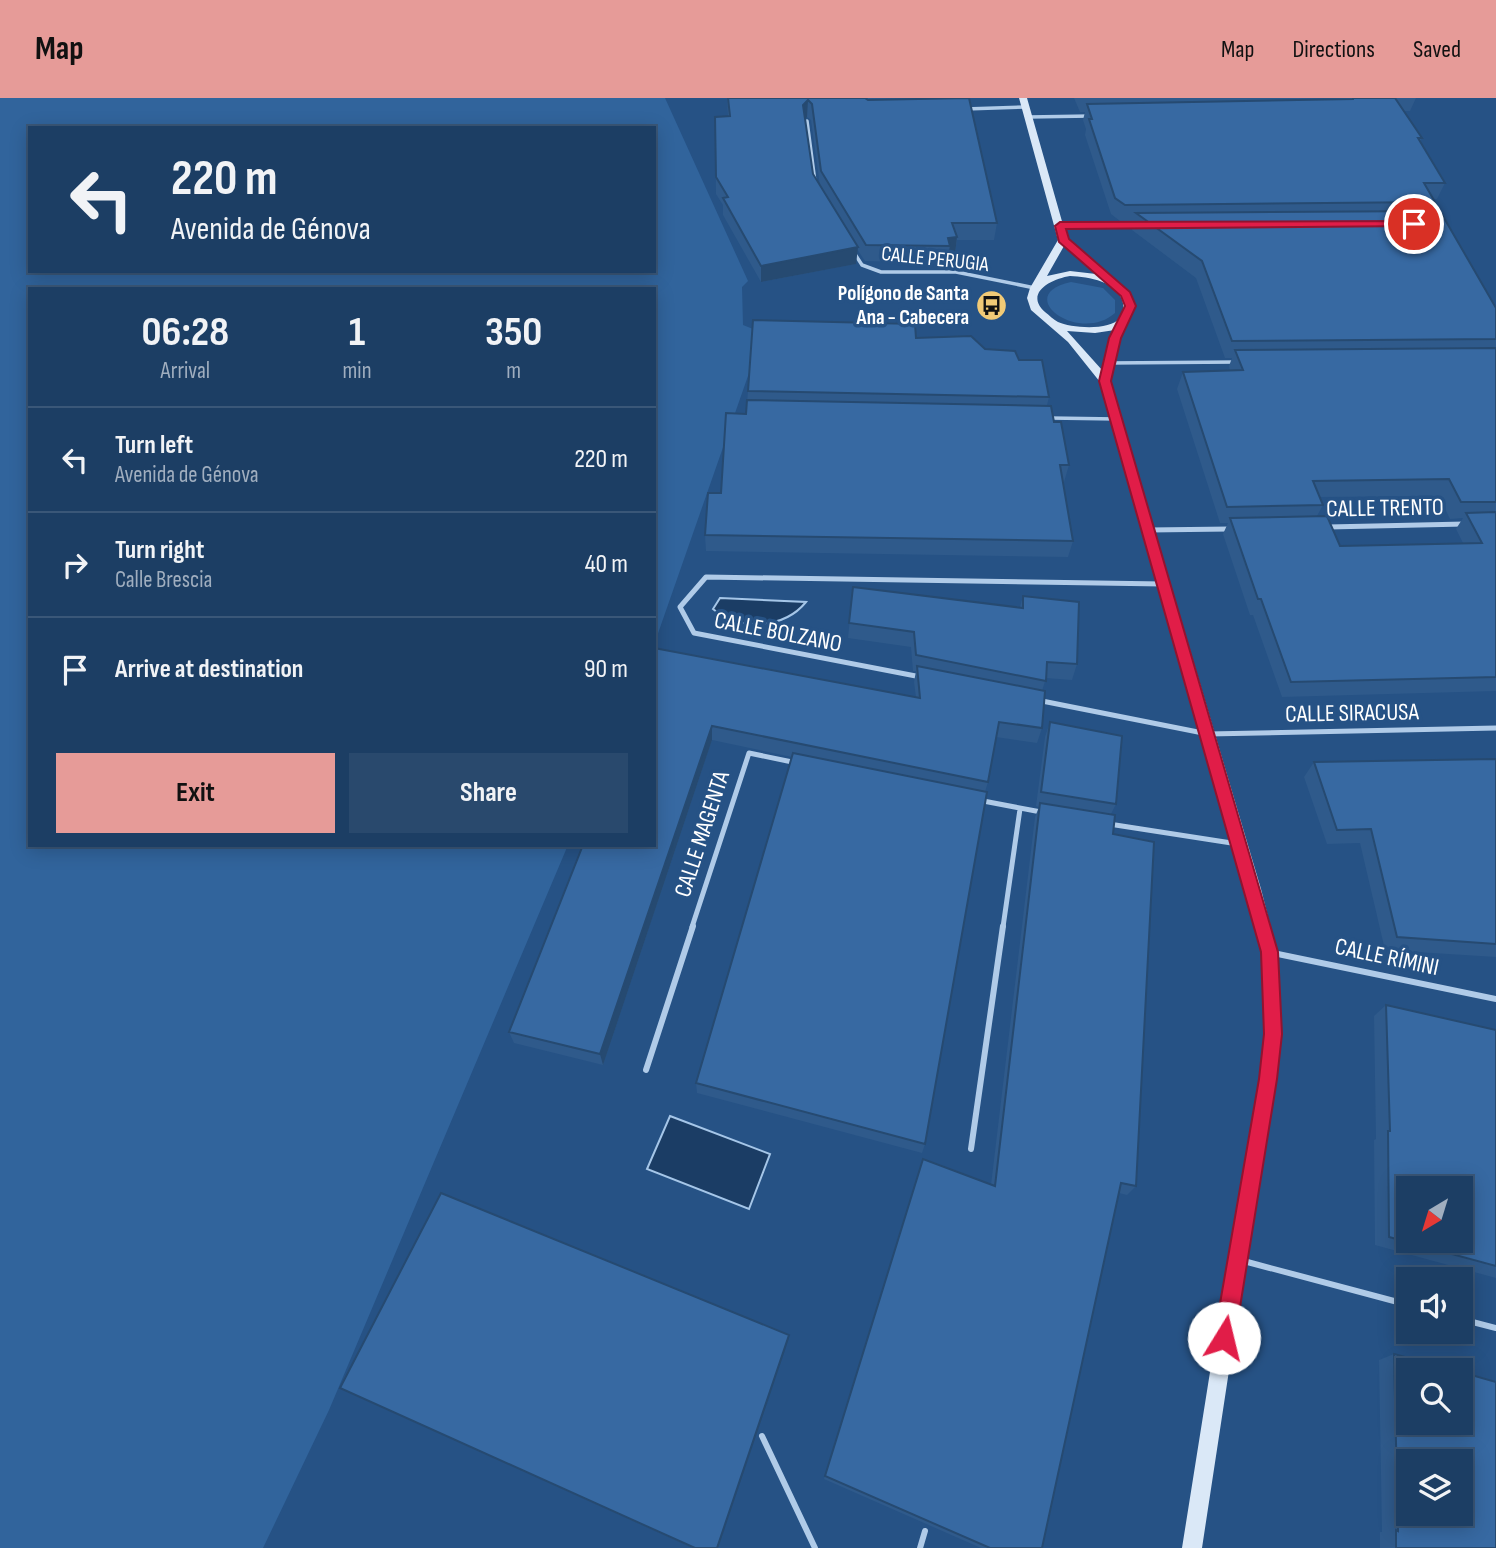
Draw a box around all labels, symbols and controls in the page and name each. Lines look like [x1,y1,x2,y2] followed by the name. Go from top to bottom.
[35,29,84,69] text: Map
[1221,35,1254,64] text: Map
[1292,35,1375,64] text: Directions
[1413,35,1461,64] text: Saved
[171,150,277,209] text: 220 m
[56,154,147,245] icon: left
[1384,194,1444,254] pin
[1395,205,1433,243] icon: arrive
[171,210,371,249] text: Avenida de Génova
[880,241,991,277] street label: CALLE PERUGIA
[838,281,969,330] place label: Polígono de Santa Ana - Cabecera
[975,288,1009,322] bus stop icon: Polígono de Santa Ana - Cabecera
[142,307,229,358] text: 06:28
[349,307,365,358] text: 1
[485,307,542,358] text: 350
[161,357,210,385] text: Arrival
[343,357,371,385] text: min
[506,357,521,385] text: m
[115,430,193,461] text: Turn left
[56,441,94,479] icon: left
[574,444,628,475] text: 220 m
[115,461,259,489] text: Avenida de Génova
[1326,492,1444,524] street label: CALLE TRENTO
[115,535,204,566] text: Turn right
[56,546,94,584] icon: right
[585,549,628,580] text: 40 m
[115,566,212,594] text: Calle Brescia
[712,605,844,659] street label: CALLE BOLZANO
[56,651,94,689] icon: arrive
[115,654,303,685] text: Arrive at destination
[584,654,628,685] text: 90 m
[1285,697,1420,729] street label: CALLE SIRACUSA
[56,753,335,833] button: Exit
[349,753,628,833] button: Share
[668,767,736,901] street label: CALLE MAGENTA
[1332,932,1442,982] street label: CALLE RÍMINI
[1396,1176,1474,1253] north arrow
[1396,1176,1473,1526] map controls
[1396,1267,1473,1344] button: sound
[1187,1301,1261,1375] position arrow
[1396,1358,1473,1435] button: search
[1396,1449,1473,1526] button: layers

